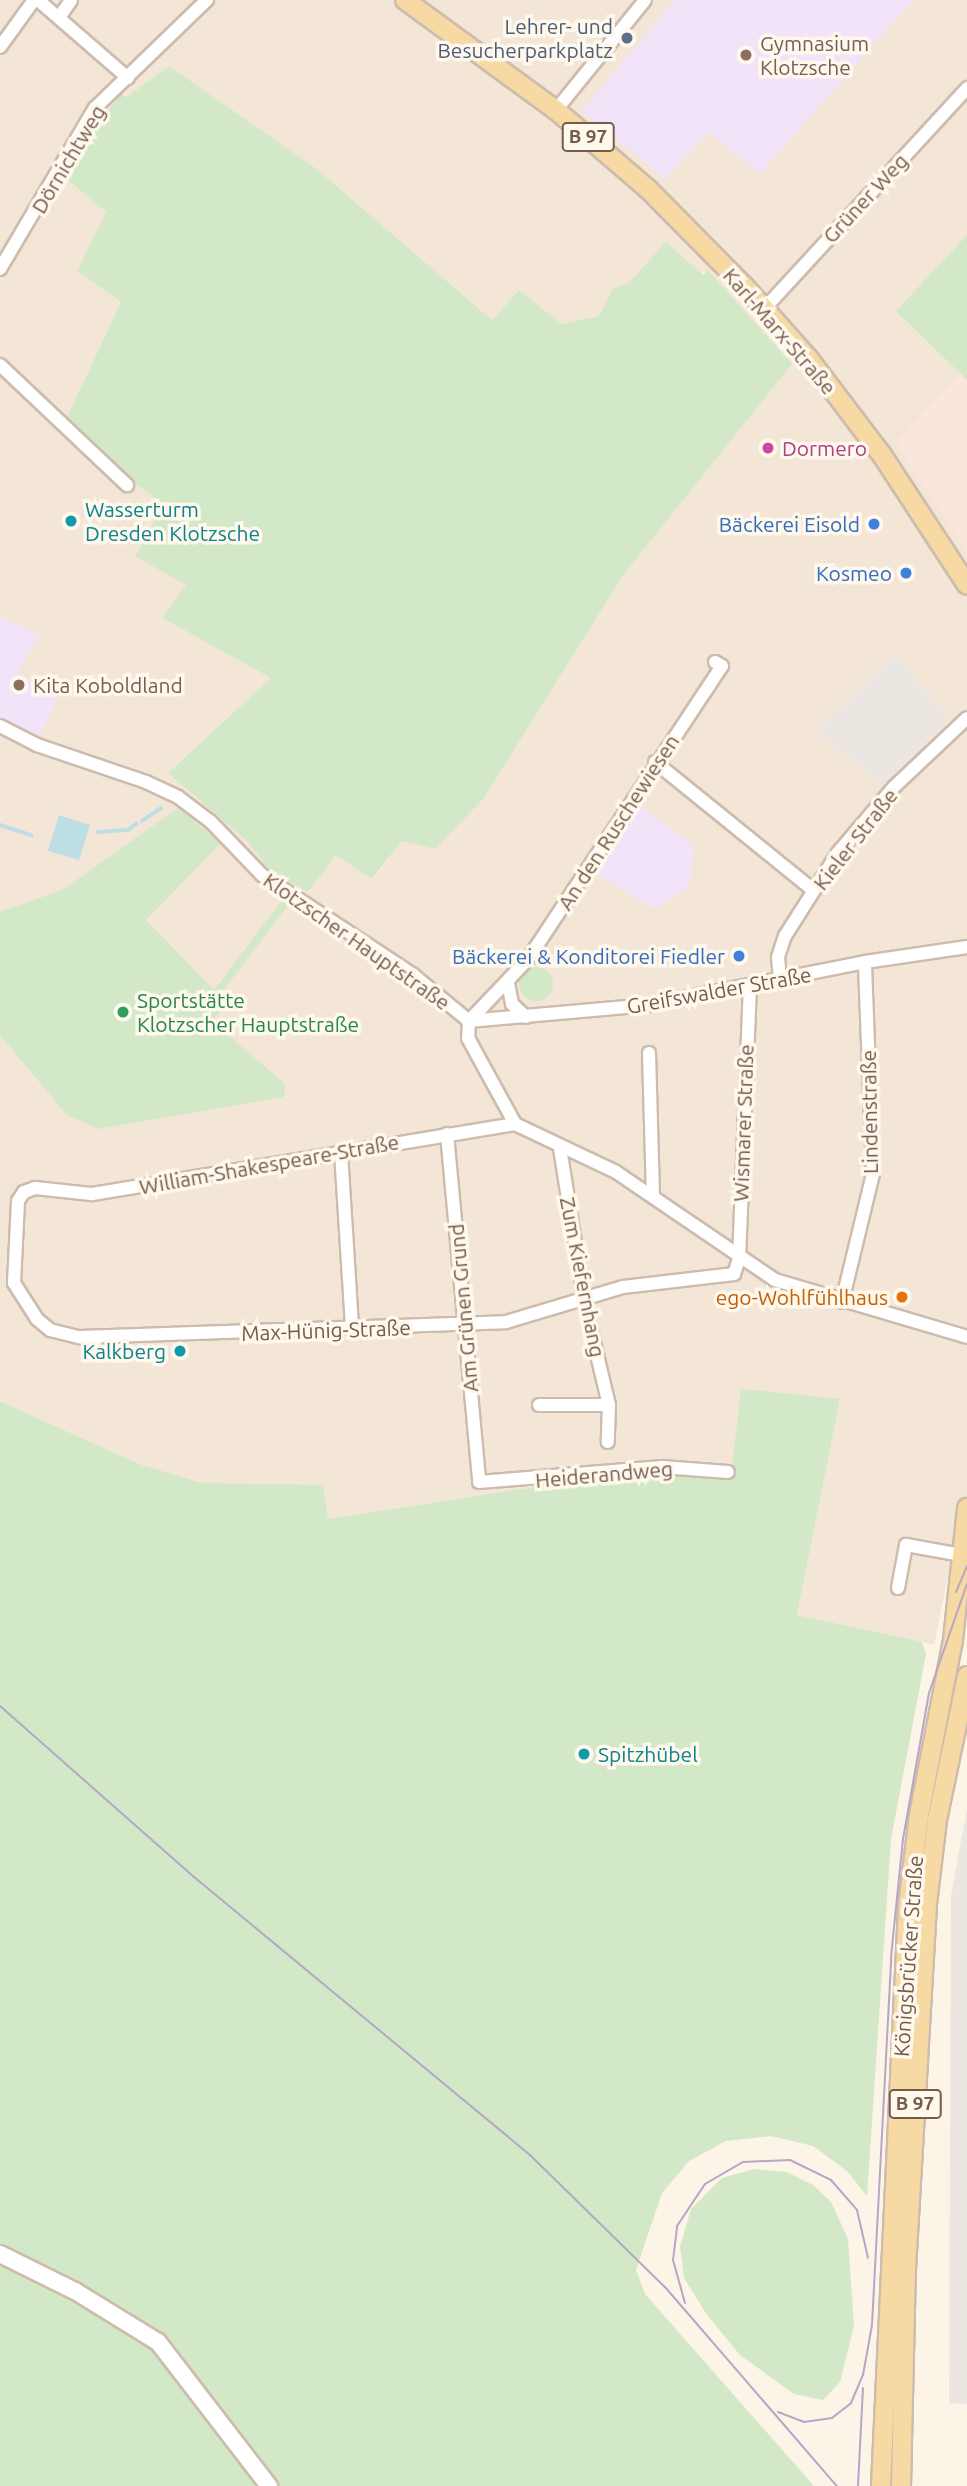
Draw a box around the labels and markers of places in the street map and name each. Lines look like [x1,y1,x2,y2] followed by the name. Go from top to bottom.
[437,13,613,63] place label: Lehrer- und Besucherparkplatz
[619,30,635,46] marker: Lehrer- und Besucherparkplatz
[760,30,869,80] place label: Gymnasium Klotzsche
[738,47,754,63] marker: Gymnasium Klotzsche
[782,435,867,461] place label: Dormero
[760,440,776,456] marker: Dormero
[85,496,260,546] place label: Wasserturm Dresden Klotzsche
[719,511,860,537] place label: Bäckerei Eisold
[63,513,79,529] marker: Wasserturm Dresden Klotzsche
[866,516,882,532] marker: Bäckerei Eisold
[816,560,892,586] place label: Kosmeo
[898,565,914,581] marker: Kosmeo
[33,672,183,698] place label: Kita Koboldland
[11,677,27,693] marker: Kita Koboldland
[452,943,725,969] place label: Bäckerei & Konditorei Fiedler
[731,948,747,964] marker: Bäckerei & Konditorei Fiedler
[137,987,359,1037] place label: Sportstätte Klotzscher Hauptstraße
[115,1004,131,1020] marker: Sportstätte Klotzscher Hauptstraße
[716,1284,888,1310] place label: ego-Wohlfühlhaus
[894,1289,910,1305] marker: ego-Wohlfühlhaus
[82,1338,166,1364] place label: Kalkberg
[172,1343,188,1359] marker: Kalkberg
[598,1741,698,1767] place label: Spitzhübel
[576,1746,592,1762] marker: Spitzhübel

